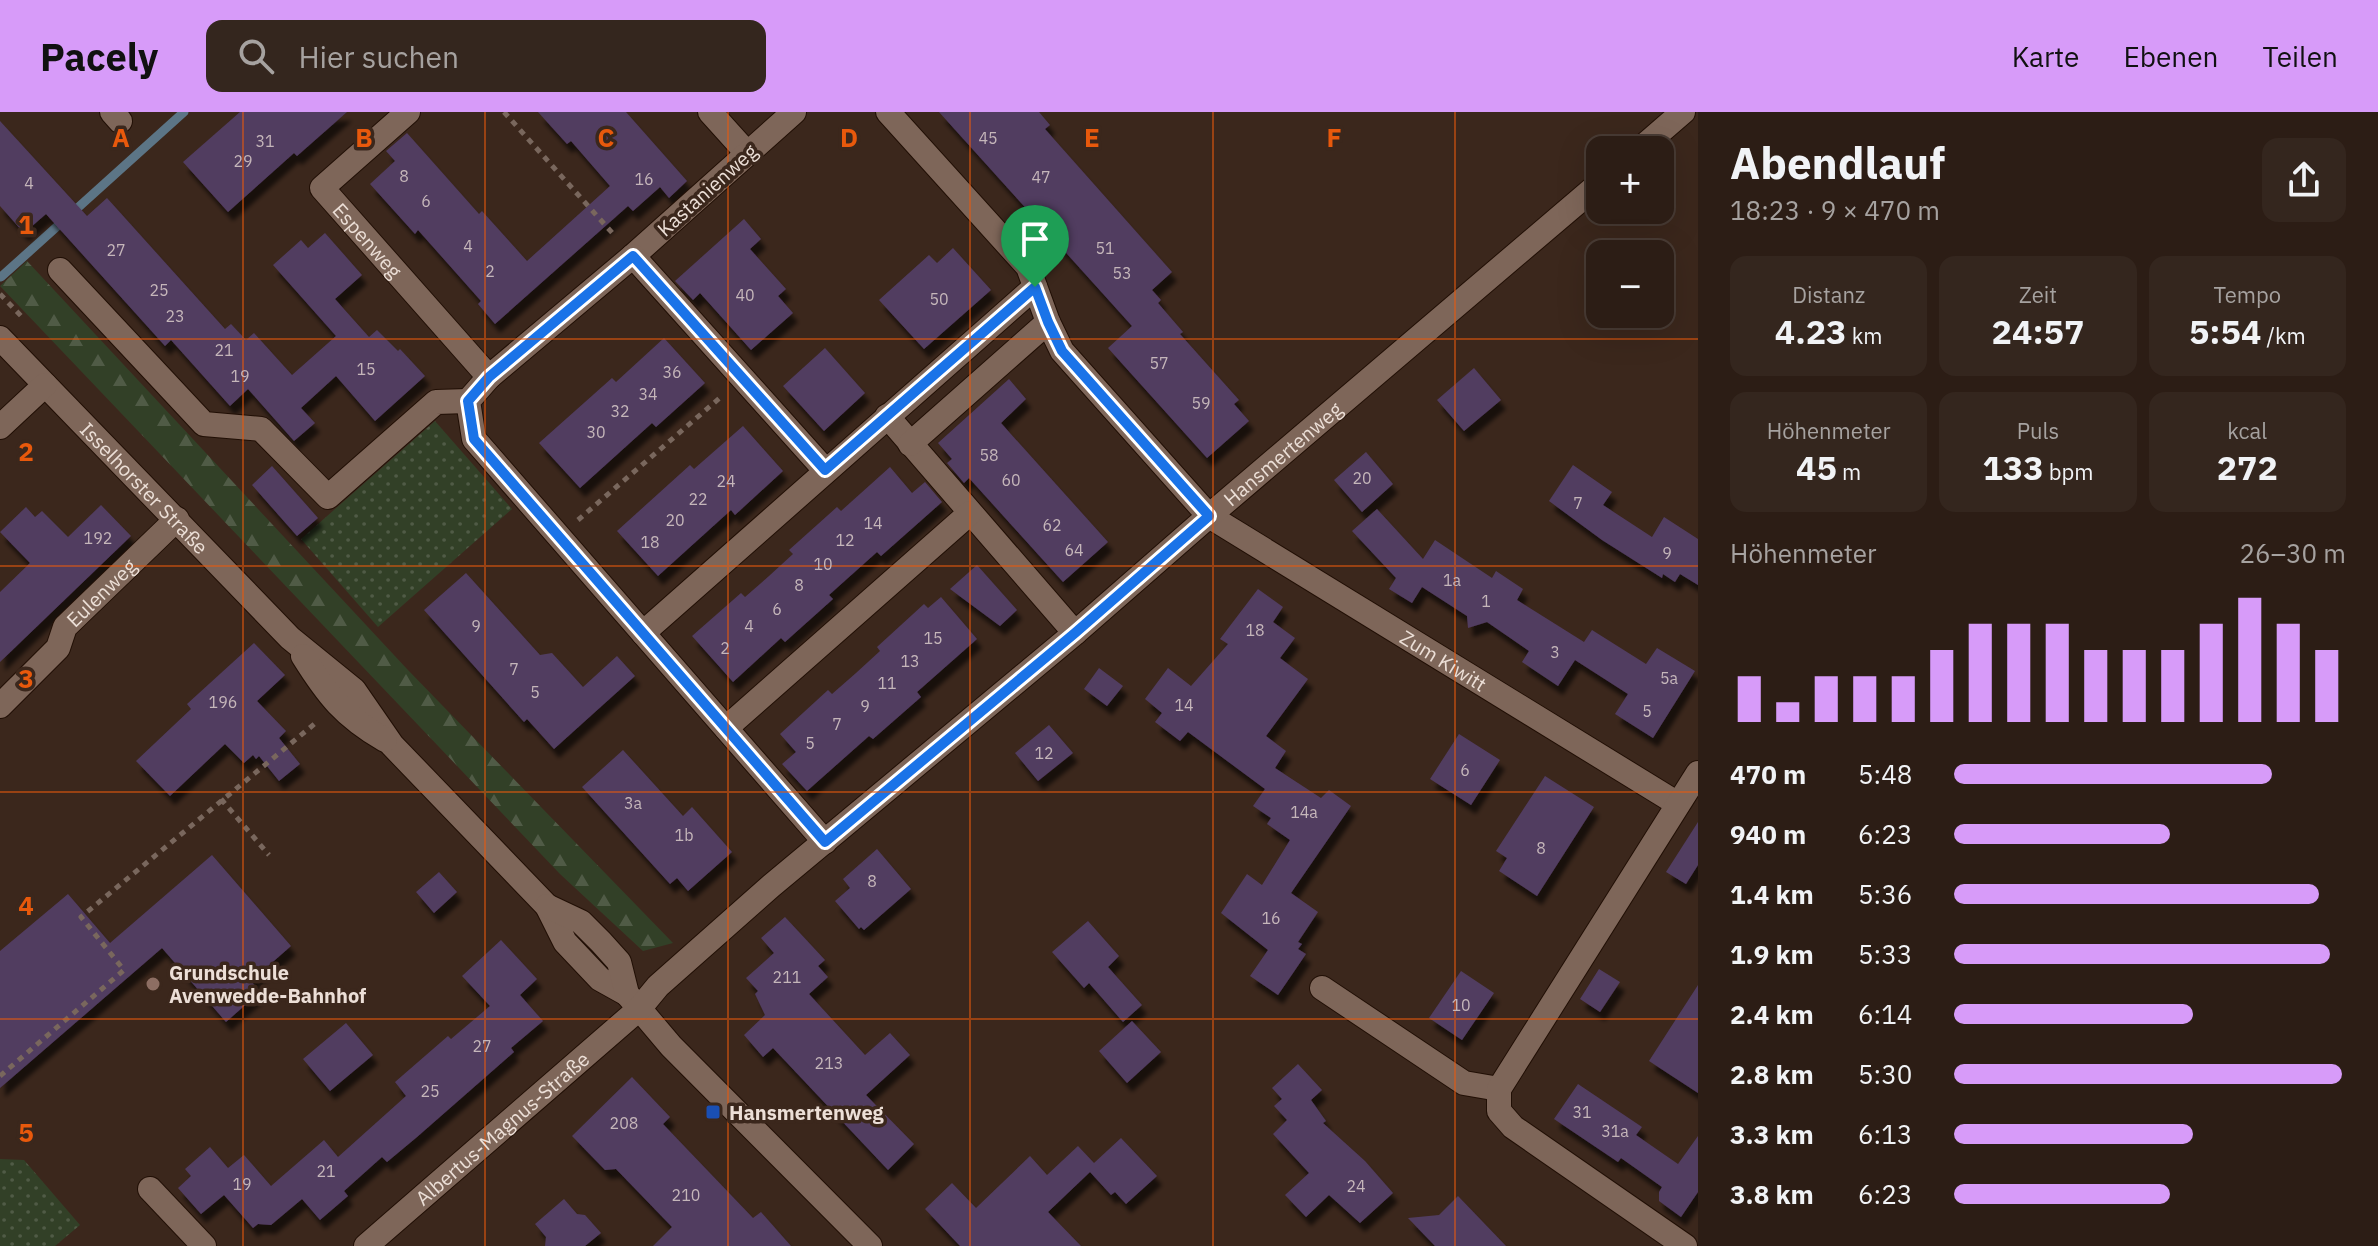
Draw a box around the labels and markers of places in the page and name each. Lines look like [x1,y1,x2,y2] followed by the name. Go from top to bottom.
[1001,205,1069,287] pin
[169,959,366,1009] place label: Grundschule Avenwedde-Bahnhof
[144,975,162,993] marker: Grundschule Avenwedde-Bahnhof
[729,1099,885,1126] place label: Hansmertenweg
[704,1103,722,1121] marker: Hansmertenweg

